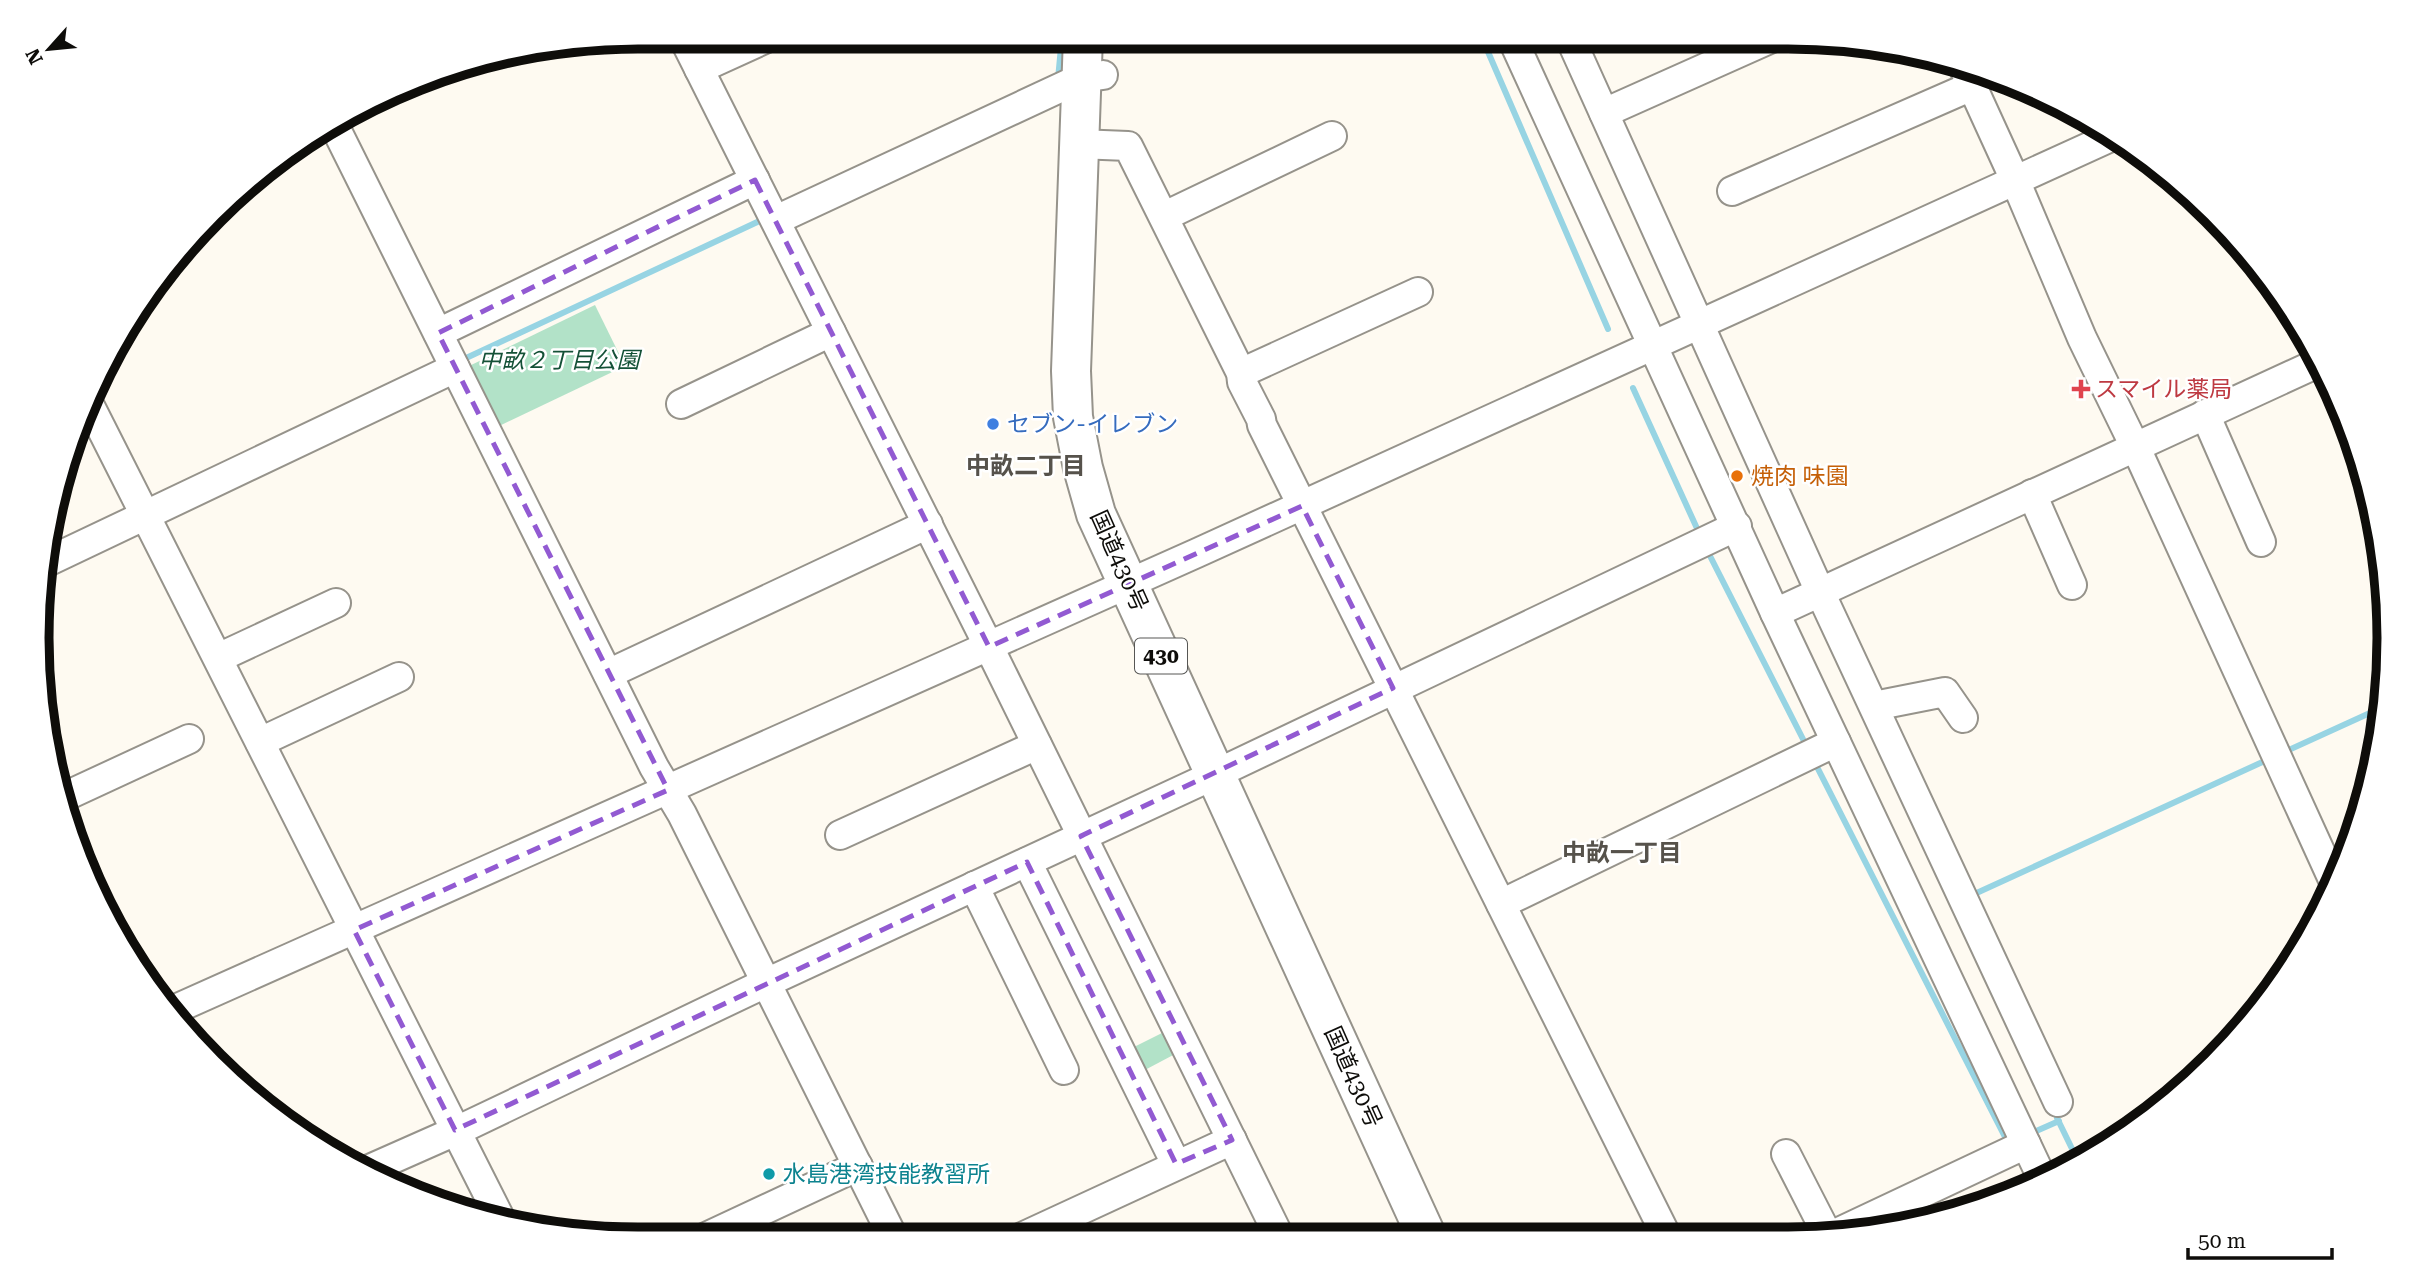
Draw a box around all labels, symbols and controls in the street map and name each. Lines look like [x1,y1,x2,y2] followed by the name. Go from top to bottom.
[14,14,84,84] north arrow
[21,44,48,68] text: N
[479,347,643,374] park label: 中畝２丁目公園
[2095,376,2232,403] place label: スマイル薬局
[2073,381,2089,397] marker: スマイル薬局
[1007,411,1178,438] place label: セブン-イレブン
[985,416,1001,432] marker: セブン-イレブン
[966,452,1086,480] district label: 中畝二丁目
[1751,463,1849,490] place label: 焼肉 味園
[1729,468,1745,484] marker: 焼肉 味園
[1085,506,1153,616] street label: 国道430号
[1135,638,1187,674] road number: 430
[1562,839,1682,867] district label: 中畝一丁目
[1319,1022,1387,1132] street label: 国道430号
[783,1161,990,1188] place label: 水島港湾技能教習所
[761,1166,777,1182] marker: 水島港湾技能教習所
[2188,1216,2332,1260] scale bar
[2198,1229,2246,1253] text: 50 m

